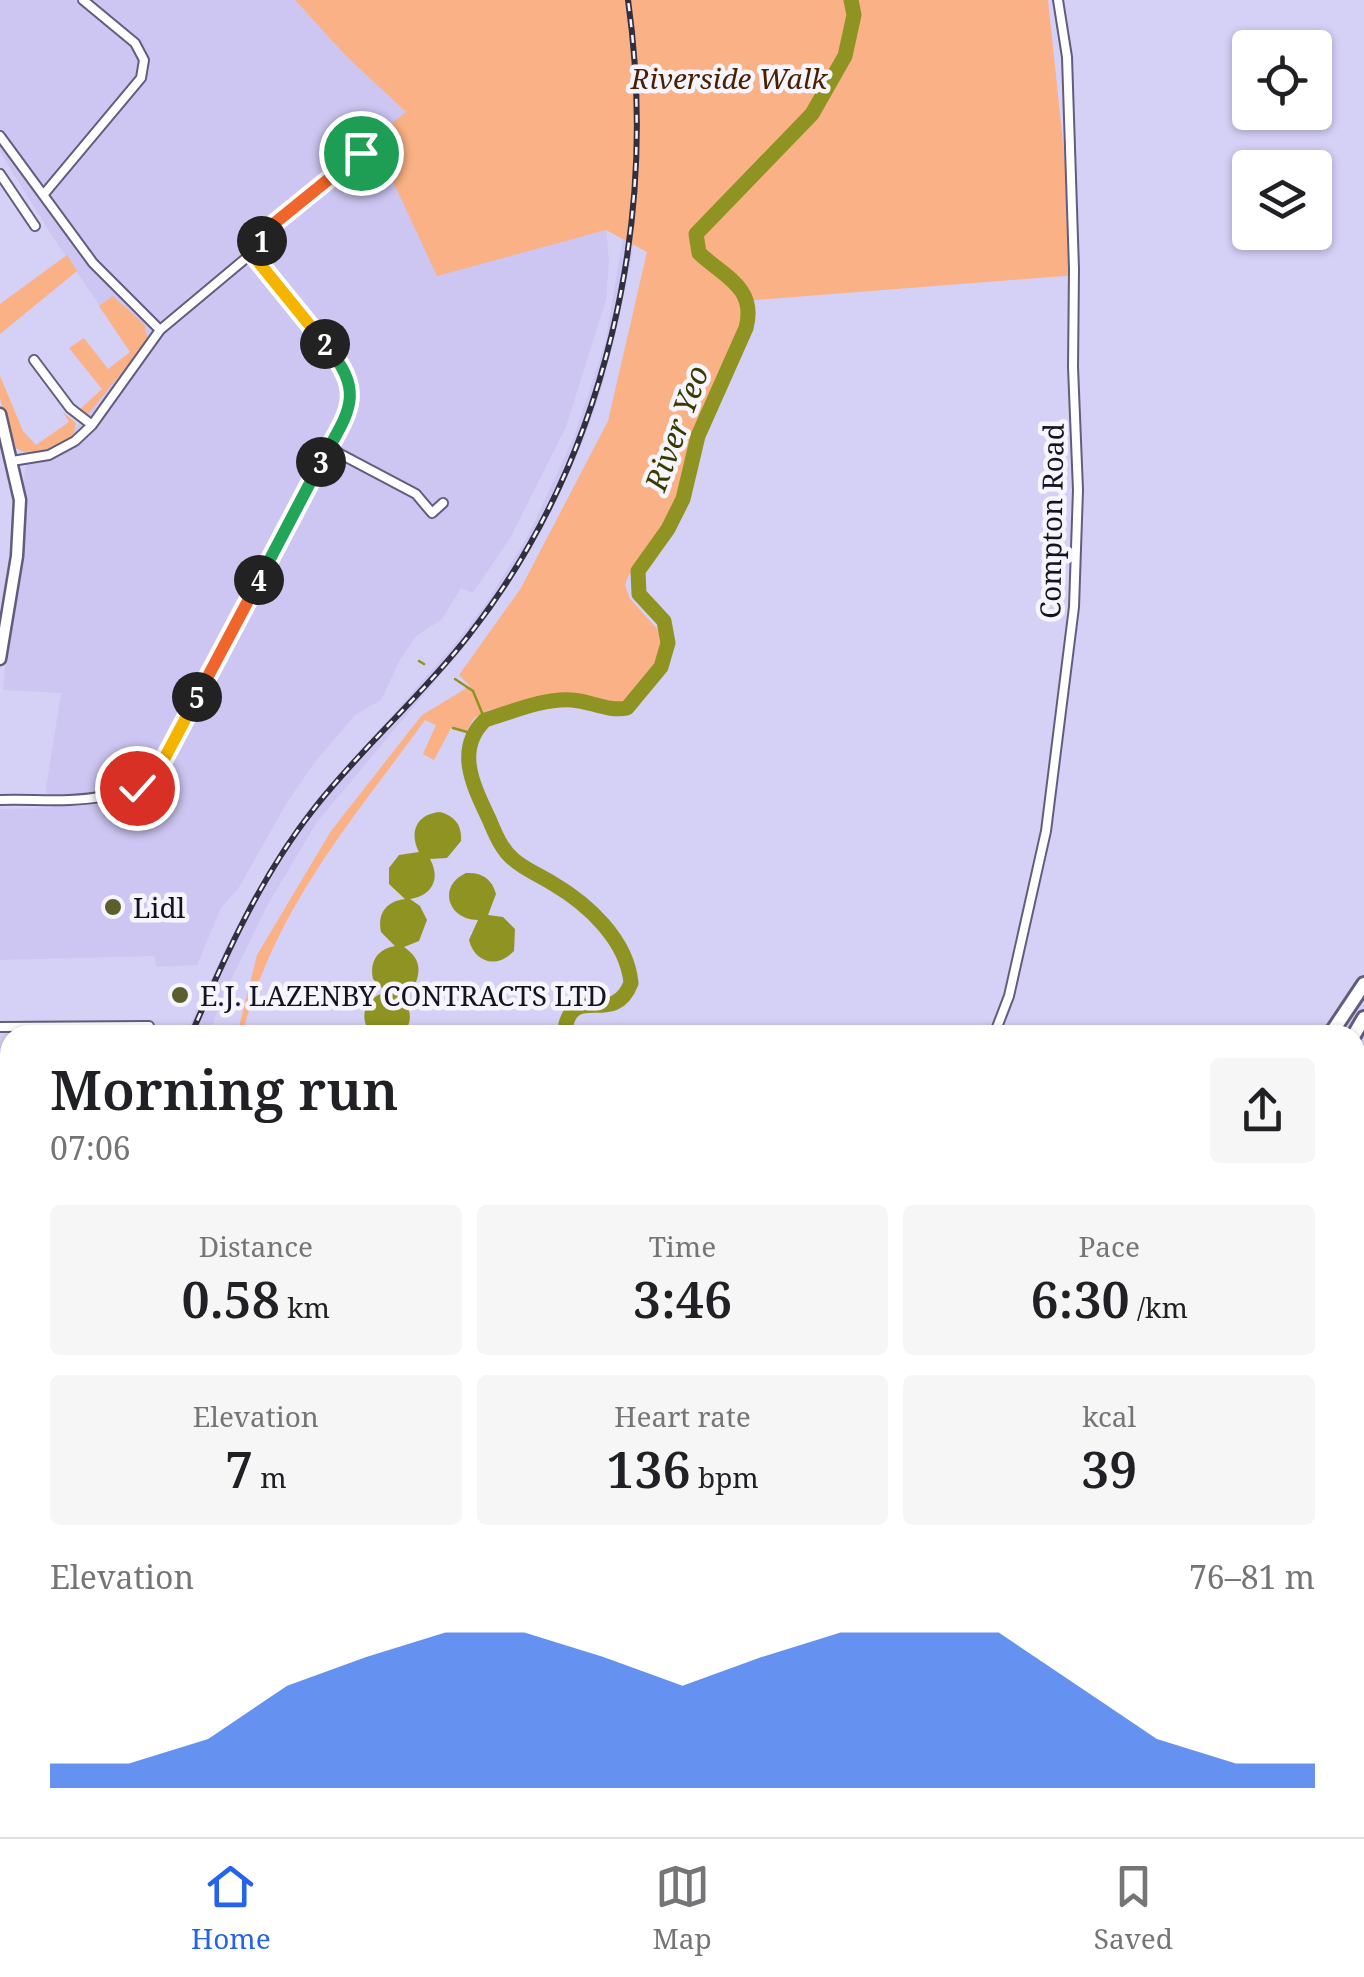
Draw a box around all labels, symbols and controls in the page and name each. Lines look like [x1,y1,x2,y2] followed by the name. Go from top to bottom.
[1232,30,1332,250] map controls
[1232,30,1332,130] button: locate
[630,59,828,97] park label: Riverside Walk
[319,111,404,196] pin
[334,126,389,181] icon: arrive
[1232,150,1332,250] button: layers
[237,216,287,266] pin: 1
[254,222,270,260] text: 1
[300,319,350,369] pin: 2
[317,325,333,363] text: 2
[634,360,718,497] water label: River Yeo
[1030,423,1072,619] street label: Compton Road
[296,437,346,487] pin: 3
[313,443,329,481] text: 3
[234,555,284,605] pin: 4
[251,561,267,599] text: 4
[172,672,222,722] pin: 5
[189,678,205,716] text: 5
[95,746,180,831] pin
[110,761,165,816] icon: check
[133,888,186,926] place label: Lidl
[102,896,124,918] marker: Lidl
[200,976,607,1014] place label: E.J. LAZENBY CONTRACTS LTD
[169,984,191,1006] marker: E.J. LAZENBY CONTRACTS LTD
[50,1051,399,1126] text: Morning run
[1210,1058,1315,1163] button: share
[50,1126,131,1169] text: 07:06
[199,1227,313,1265] text: Distance
[649,1227,716,1265] text: Time
[1078,1227,1140,1265] text: Pace
[182,1265,280,1333] text: 0.58
[633,1265,732,1333] text: 3:46
[1030,1265,1130,1333] text: 6:30
[280,1288,330,1326] text: km
[1130,1288,1188,1326] text: /km
[193,1397,319,1435] text: Elevation
[614,1397,751,1435] text: Heart rate
[1082,1397,1136,1435] text: kcal
[225,1435,253,1503] text: 7
[606,1435,691,1503] text: 136
[1081,1435,1137,1503] text: 39
[253,1458,287,1496] text: m
[691,1458,759,1496] text: bpm
[50,1555,194,1598] text: Elevation
[1189,1555,1315,1598] text: 76–81 m
[191,1859,271,1957] tab: Home
[653,1859,712,1957] tab: Map
[1094,1859,1173,1957] tab: Saved

